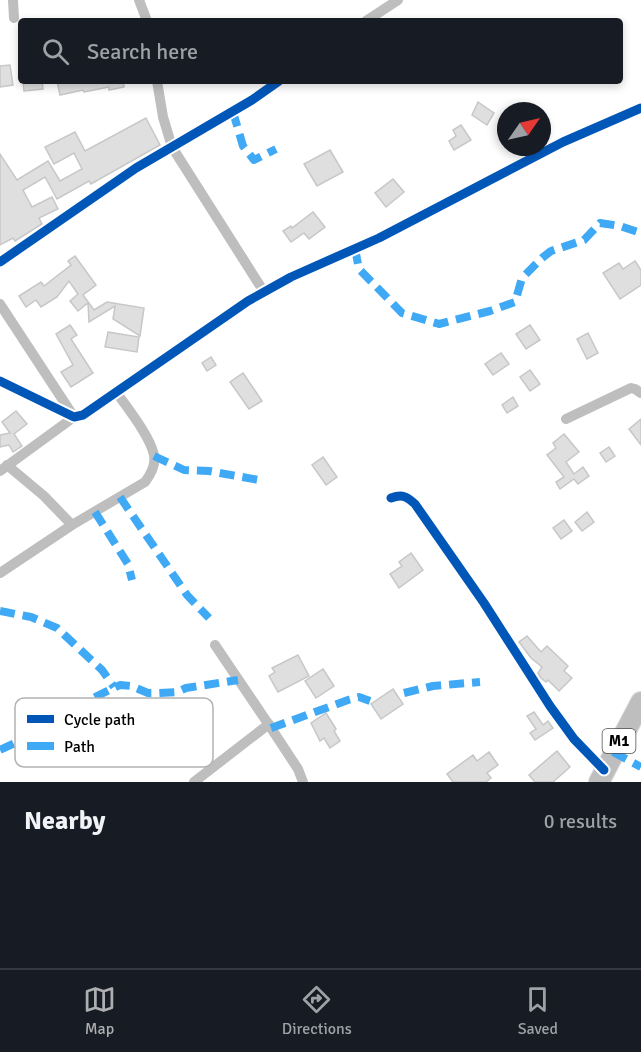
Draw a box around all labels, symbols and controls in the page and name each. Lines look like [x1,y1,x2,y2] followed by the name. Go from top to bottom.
[18,18,623,84] search box
[39,35,72,68] icon: search
[87,38,198,65] text: Search here
[497,102,551,156] north arrow
[15,698,213,767] legend
[64,710,135,730] text: Cycle path
[602,729,636,753] road number: M1
[64,737,95,757] text: Path
[24,805,105,837] text: Nearby
[544,809,617,834] text: 0 results
[83,983,116,1039] tab: Map
[282,983,352,1039] tab: Directions
[518,983,558,1039] tab: Saved

